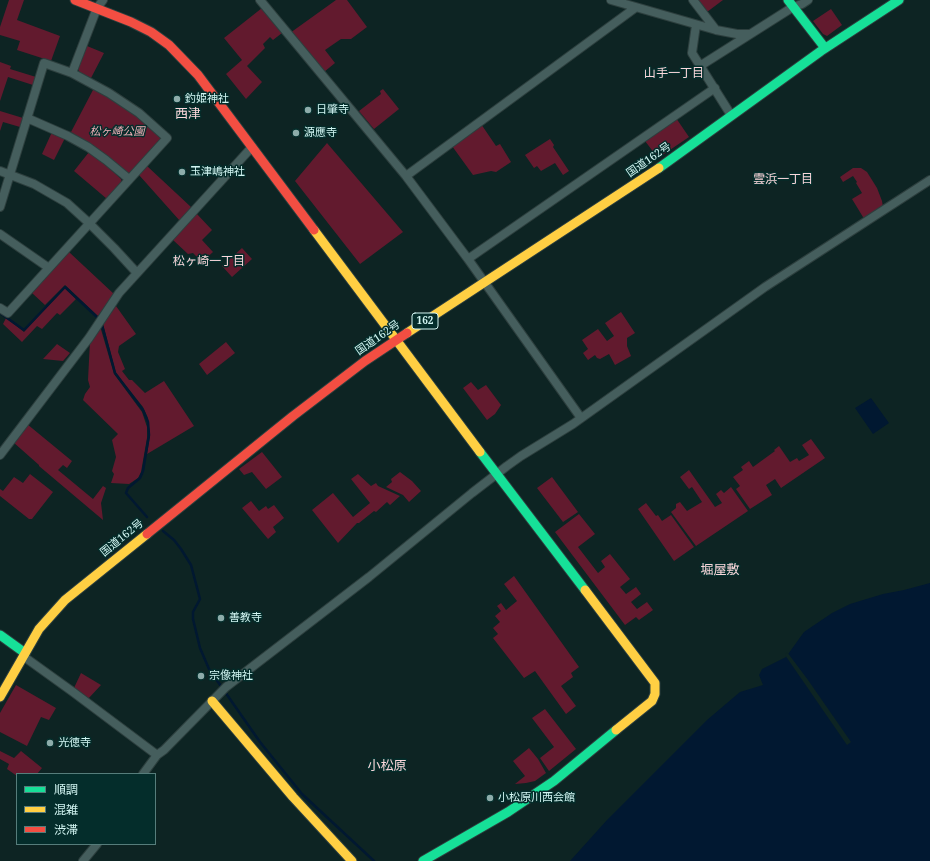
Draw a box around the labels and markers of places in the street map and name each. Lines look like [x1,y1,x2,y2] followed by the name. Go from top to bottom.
[185,92,229,106] place label: 釣姫神社
[172,94,182,104] marker: 釣姫神社
[316,103,349,117] place label: 日肇寺
[303,105,313,115] marker: 日肇寺
[304,126,337,140] place label: 源應寺
[291,128,301,138] marker: 源應寺
[190,165,245,179] place label: 玉津嶋神社
[177,167,187,177] marker: 玉津嶋神社
[229,611,262,625] place label: 善教寺
[216,613,226,623] marker: 善教寺
[209,669,253,683] place label: 宗像神社
[196,671,206,681] marker: 宗像神社
[58,736,91,750] place label: 光徳寺
[45,738,55,748] marker: 光徳寺
[498,791,575,805] place label: 小松原川西会館
[485,793,495,803] marker: 小松原川西会館

